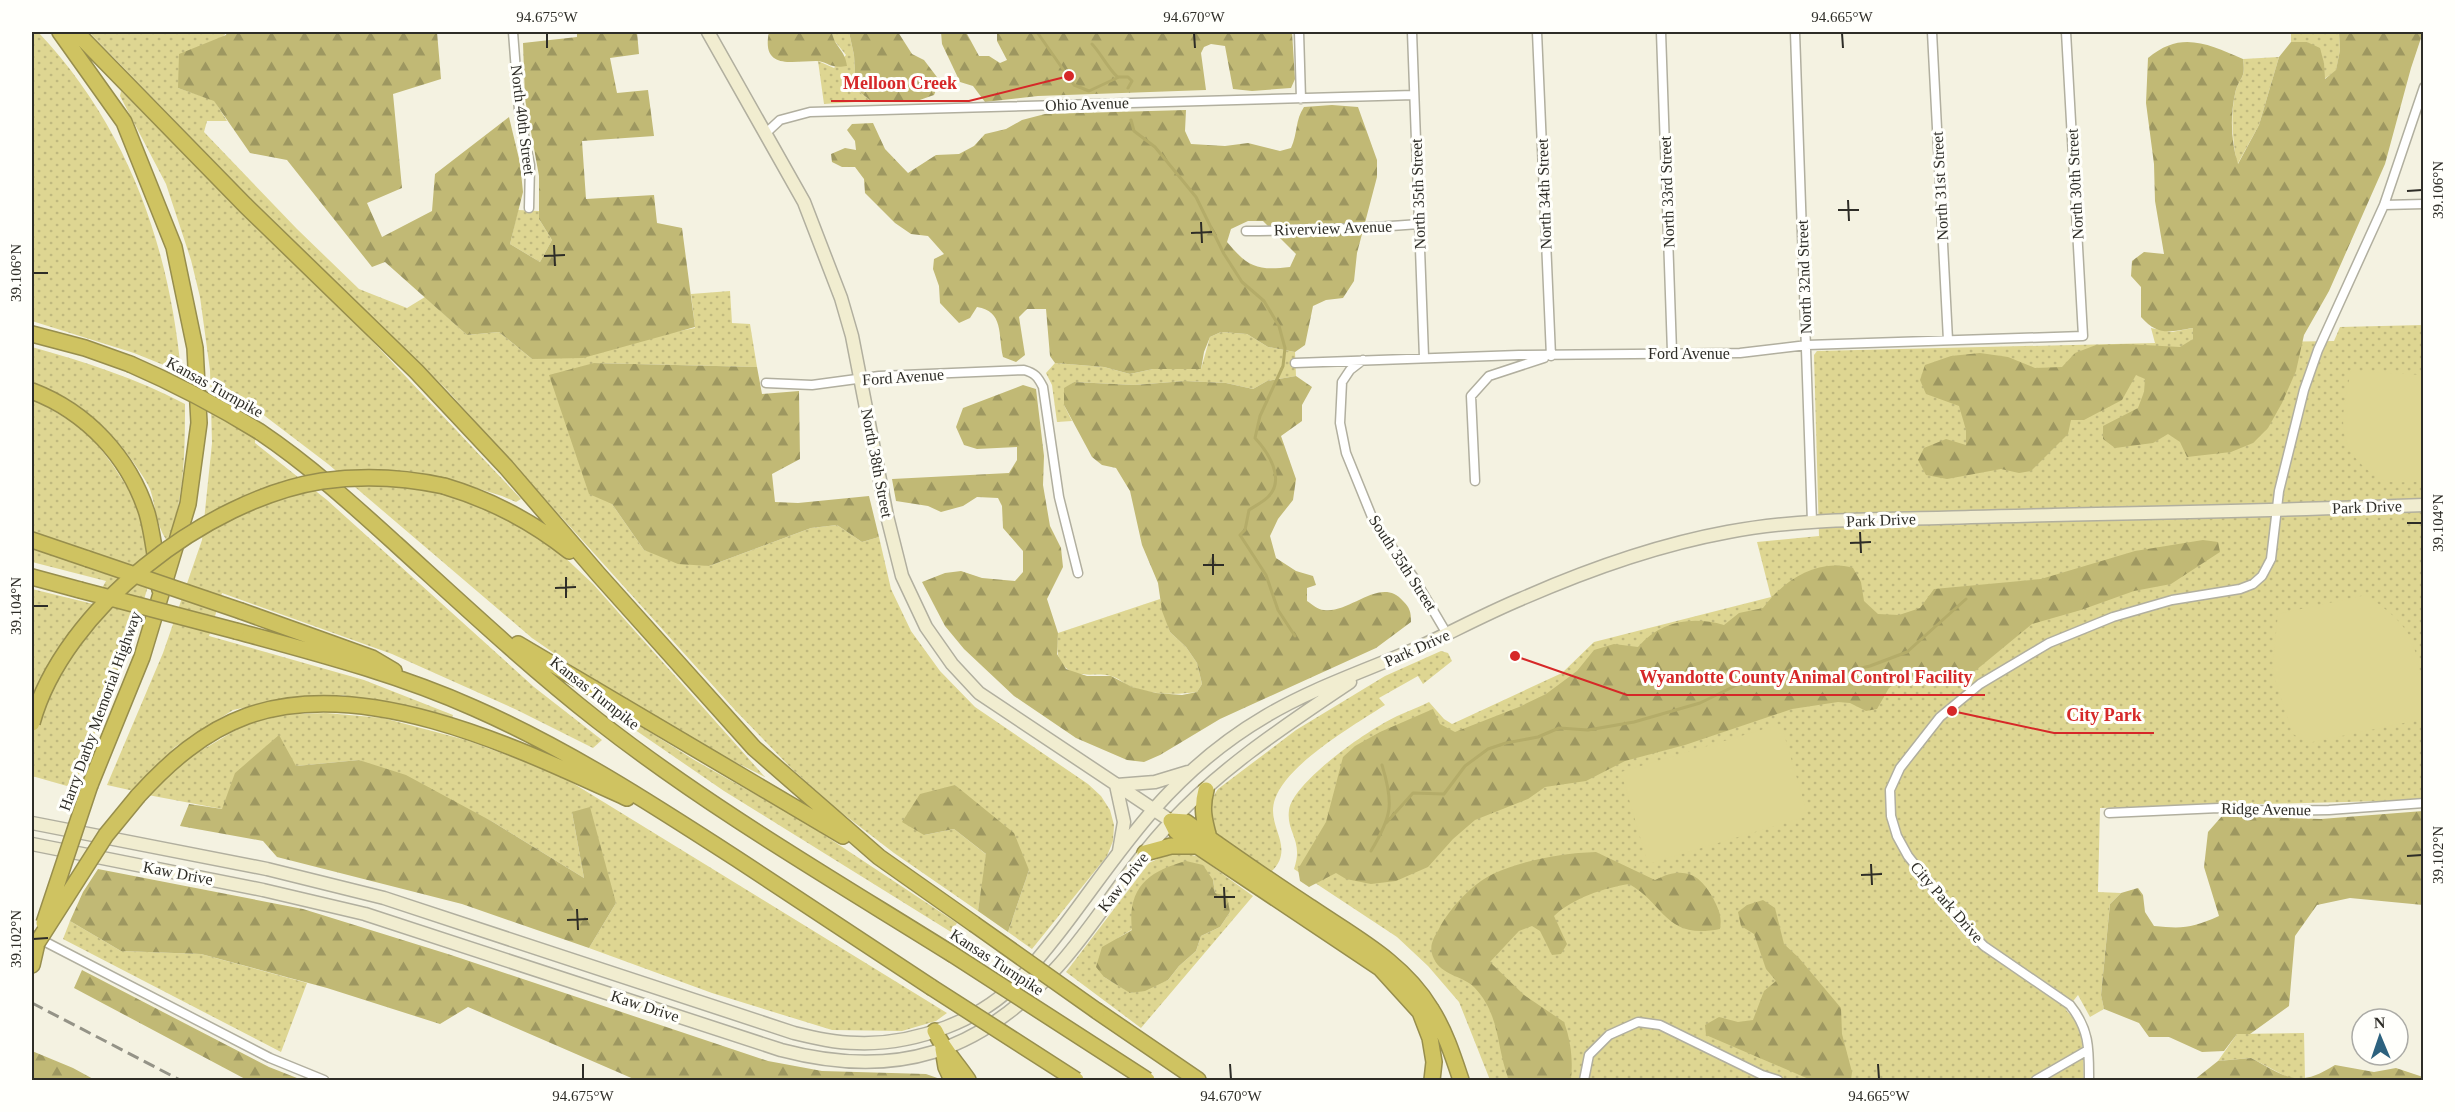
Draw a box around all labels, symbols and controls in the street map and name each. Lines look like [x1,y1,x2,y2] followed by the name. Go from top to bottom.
[516,9,579,25] text: 94.675°W
[1163,9,1226,25] text: 94.670°W
[1811,9,1874,25] text: 94.665°W
[508,64,538,177] street label: North 40th Street
[831,65,969,101] callout: Melloon Creek
[843,73,957,93] text: Melloon Creek
[1045,94,1129,114] street label: Ohio Avenue
[2064,128,2086,240] street label: North 30th Street
[1929,130,1951,241] street label: North 31st Street
[1657,135,1677,248] street label: North 33rd Street
[1408,138,1428,250] street label: North 35th Street
[1534,138,1554,250] street label: North 34th Street
[2430,161,2446,219] text: 39.106°N
[1274,217,1392,239] street label: Riverview Avenue
[1793,219,1814,335] street label: North 32nd Street
[8,244,24,302] text: 39.106°N
[1648,345,1730,362] street label: Ford Avenue
[163,353,266,421] street label: Kansas Turnpike
[862,366,944,388] street label: Ford Avenue
[858,407,896,520] street label: North 38th Street
[2430,494,2446,552] text: 39.104°N
[2332,497,2402,517] street label: Park Drive
[1846,510,1916,530] street label: Park Drive
[1366,512,1441,615] street label: South 35th Street
[8,577,24,635] text: 39.104°N
[56,609,145,813] street label: Harry Darby Memorial Highway
[1382,626,1452,670] street label: Park Drive
[547,653,643,734] street label: Kansas Turnpike
[1627,659,1985,695] callout: Wyandotte County Animal Control Facility
[1639,667,1973,687] text: Wyandotte County Animal Control Facility
[2054,697,2154,733] callout: City Park
[2066,705,2142,725] text: City Park
[2221,800,2311,819] street label: Ridge Avenue
[2430,826,2446,884] text: 39.102°N
[1095,849,1151,915] street label: Kaw Drive
[142,858,214,888] street label: Kaw Drive
[1907,858,1987,946] street label: City Park Drive
[8,910,24,968] text: 39.102°N
[947,925,1047,999] street label: Kansas Turnpike
[609,987,681,1025] street label: Kaw Drive
[2350,1007,2410,1067] north arrow
[2373,1014,2386,1031] text: N
[552,1088,615,1104] text: 94.675°W
[1200,1088,1263,1104] text: 94.670°W
[1848,1088,1911,1104] text: 94.665°W

